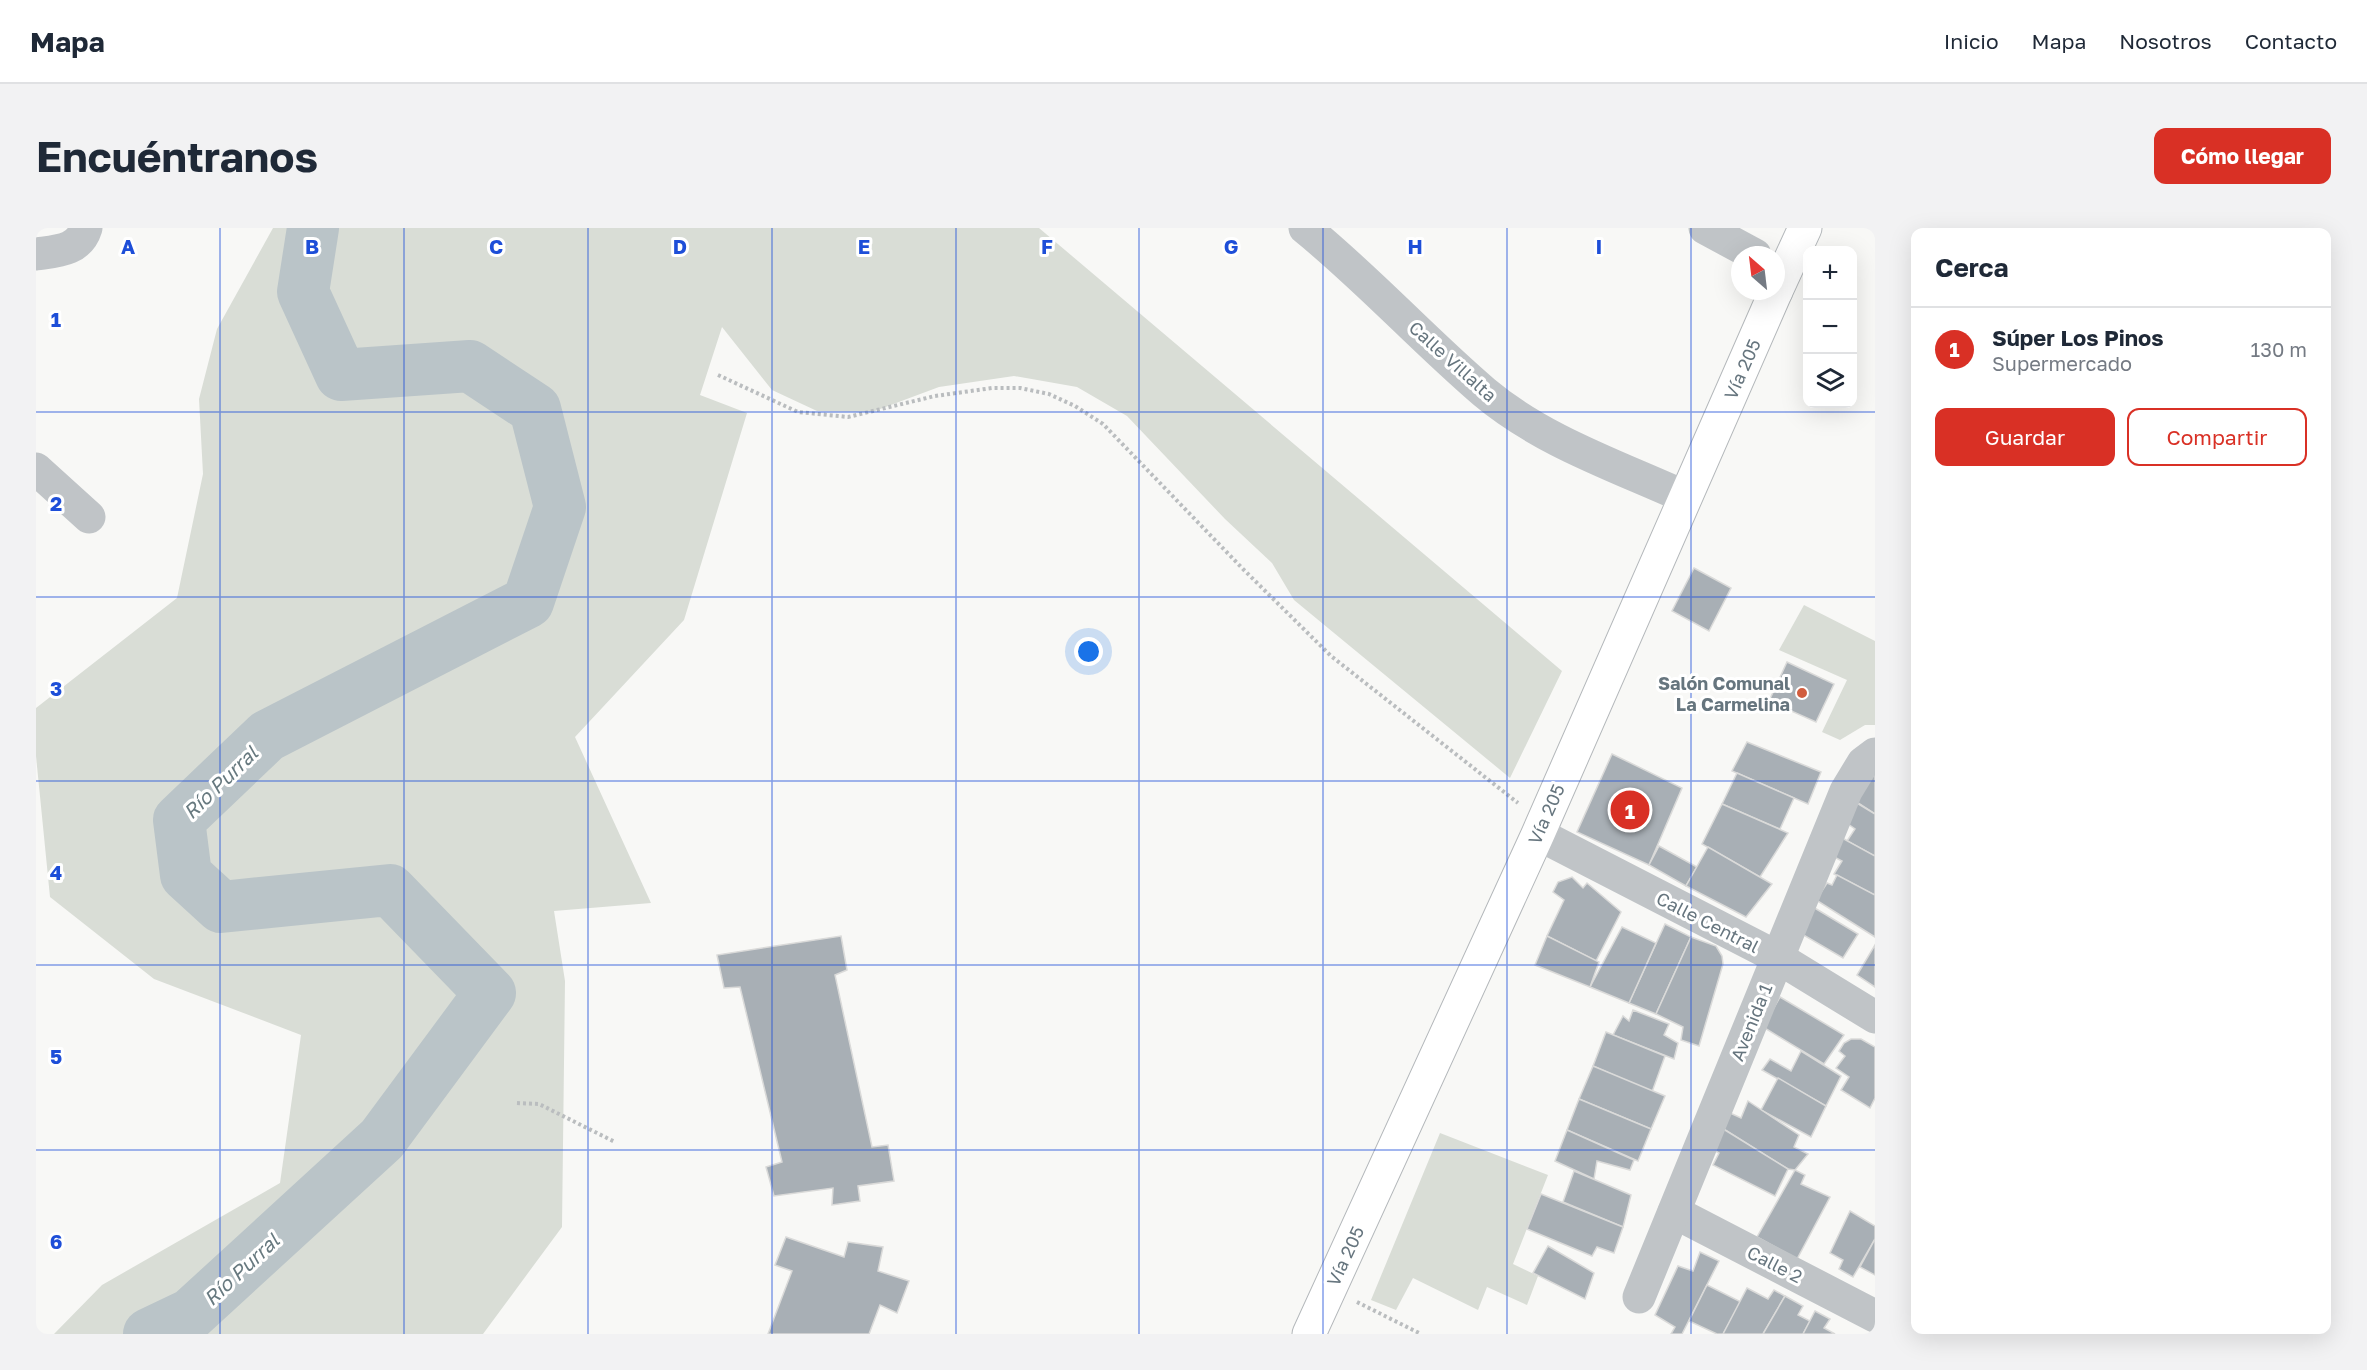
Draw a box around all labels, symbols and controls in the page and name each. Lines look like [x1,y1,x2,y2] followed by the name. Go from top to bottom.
[30,25,105,58] text: Mapa
[1944,28,1999,54] text: Inicio
[2032,28,2086,54] text: Mapa
[2119,28,2212,54] text: Nosotros
[2245,28,2337,54] text: Contacto
[2154,128,2331,184] button: Cómo llegar
[36,131,318,181] text: Encuéntranos
[121,234,135,258] text: A
[305,234,319,258] text: B
[489,234,503,258] text: C
[673,234,687,258] text: D
[858,234,870,258] text: E
[1041,234,1053,258] text: F
[1224,234,1238,258] text: G
[1407,234,1423,258] text: H
[1596,234,1602,258] text: I
[1731,246,1785,300] north arrow
[1803,246,1857,408] map controls
[1803,246,1857,300] button: +
[1935,252,2009,283] text: Cerca
[1803,300,1857,354] button: −
[51,307,61,331] text: 1
[1405,316,1501,406] street label: Calle Villalta
[1992,324,2164,351] text: Súper Los Pinos
[1719,335,1765,403] street label: Vía 205
[1949,337,1960,361] text: 1
[2251,337,2307,361] text: 130 m
[1992,351,2132,375] text: Supermercado
[1803,354,1857,408] button: layers
[1935,408,2115,466] button: Guardar
[2127,408,2307,466] button: Compartir
[50,491,62,515] text: 2
[1074,637,1103,666] your location
[1658,672,1790,715] place label: Salón Comunal La Carmelina
[50,676,62,700] text: 3
[1795,686,1809,700] marker: Salón Comunal La Carmelina
[178,740,263,823] water label: Río Purral
[1523,780,1569,848] street label: Vía 205
[1610,788,1650,832] pin: 1
[50,860,62,884] text: 4
[1653,887,1763,957] street label: Calle Central
[1726,980,1777,1064] street label: Avenida 1
[50,1044,62,1068] text: 5
[1322,1223,1368,1289] street label: Vía 205
[198,1228,284,1310] water label: Río Purral
[50,1229,62,1253] text: 6
[1744,1241,1806,1287] street label: Calle 2

